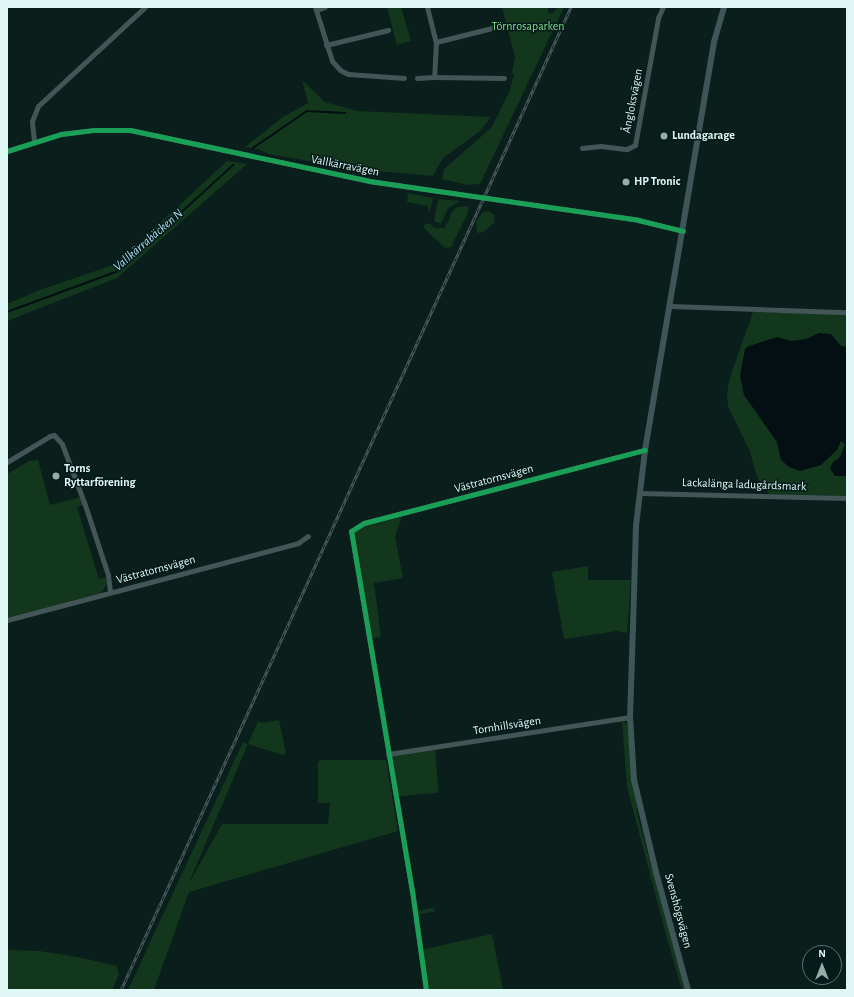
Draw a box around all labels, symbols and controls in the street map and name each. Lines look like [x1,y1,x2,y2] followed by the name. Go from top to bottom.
[492,20,564,34] park label: Törnrosaparken
[620,67,646,135] street label: Ångloksvägen
[672,129,735,143] place label: Lundagarage
[659,131,669,141] marker: Lundagarage
[310,152,380,180] street label: Vallkärravägen
[634,175,680,189] place label: HP Tronic
[621,177,631,187] marker: HP Tronic
[111,207,187,275] water label: Vallkärrabäcken N
[64,462,136,490] place label: Torns Ryttarförening
[453,462,535,496] street label: Västratornsvägen
[51,471,61,481] marker: Torns Ryttarförening
[682,476,806,494] street label: Lackalänga ladugårdsmark
[115,553,197,587] street label: Västratornsvägen
[472,714,542,738] street label: Tornhillsvägen
[661,872,695,950] street label: Svenshögsvägen
[802,945,842,985] north arrow
[818,948,826,959] text: N

